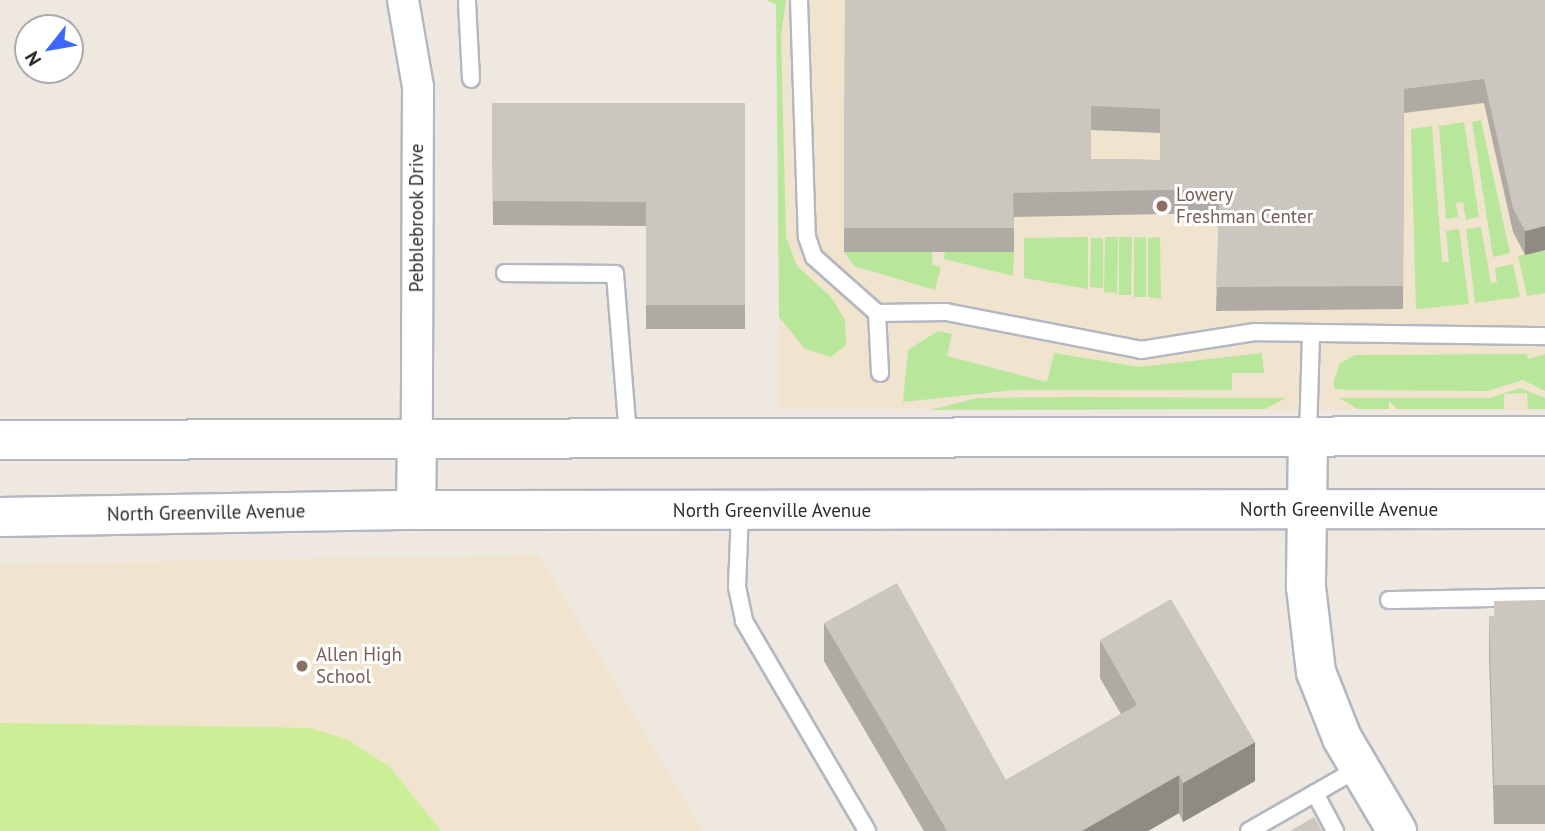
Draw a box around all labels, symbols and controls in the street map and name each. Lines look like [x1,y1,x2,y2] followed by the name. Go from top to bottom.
[14,14,84,84] north arrow
[19,47,46,70] text: N
[406,143,428,293] street label: Pebblebrook Drive
[1176,184,1313,228] place label: Lowery Freshman Center
[1154,198,1170,214] marker: Lowery Freshman Center
[1240,499,1438,521] street label: North Greenville Avenue
[106,500,306,526] street label: North Greenville Avenue
[673,500,871,522] street label: North Greenville Avenue
[316,644,402,688] place label: Allen High School
[294,658,310,674] marker: Allen High School

